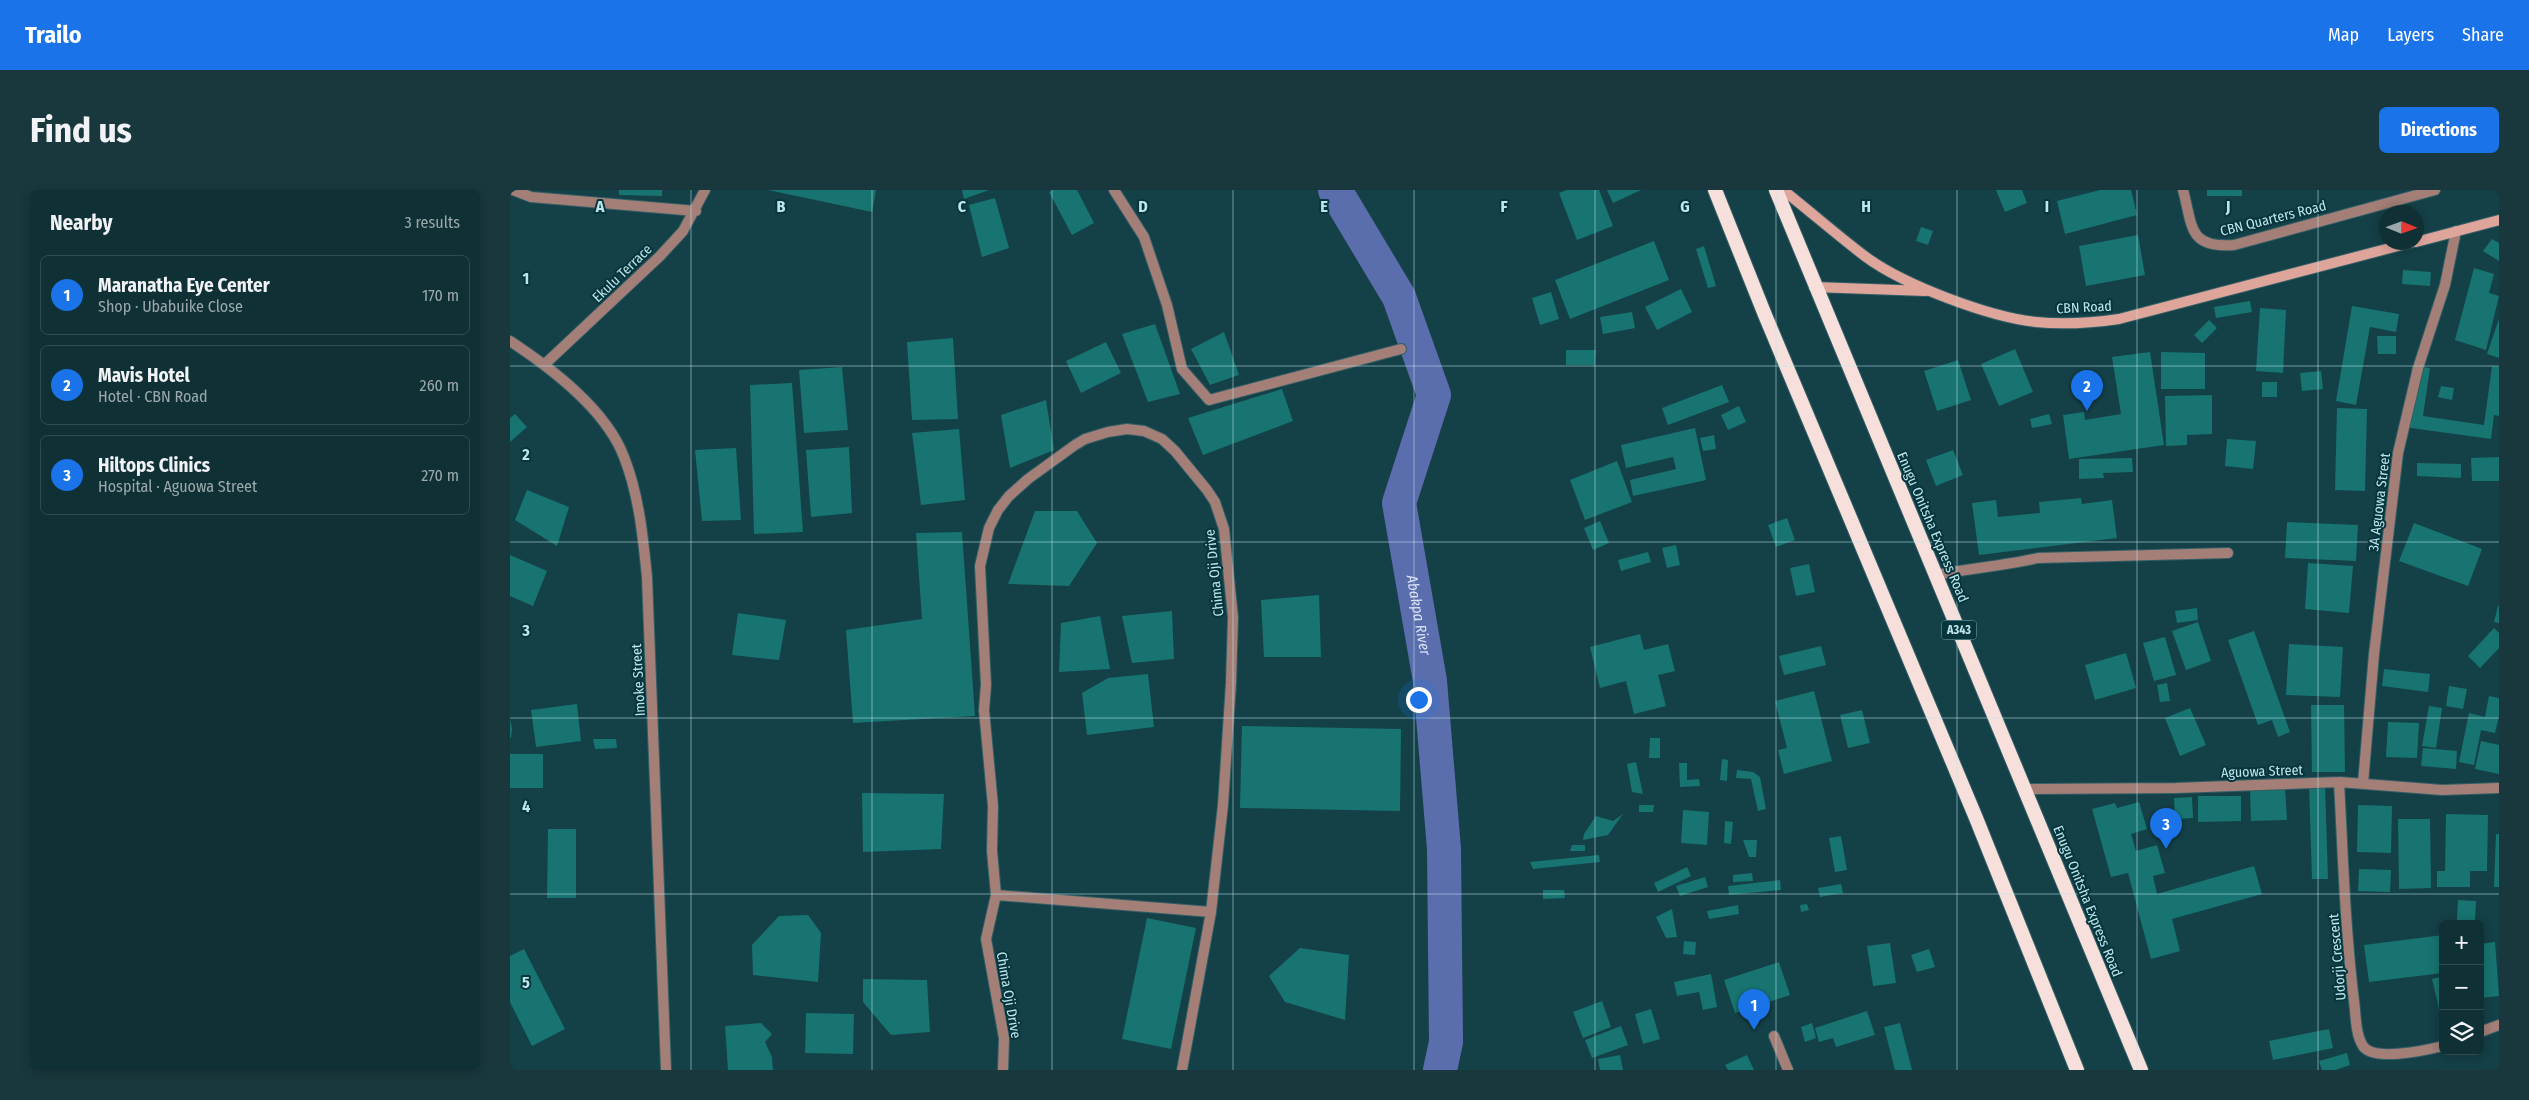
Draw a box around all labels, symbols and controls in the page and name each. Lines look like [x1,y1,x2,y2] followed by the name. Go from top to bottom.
[25,21,82,49] text: Trailo
[2328,24,2359,46] text: Map
[2387,24,2434,46] text: Layers
[2462,24,2504,46] text: Share
[2379,107,2499,153] button: Directions
[30,109,132,151] text: Find us
[595,197,605,216] text: A
[777,197,786,216] text: B
[958,197,967,216] text: C
[1138,197,1148,216] text: D
[1320,197,1328,216] text: E
[1500,197,1508,216] text: F
[1680,197,1690,216] text: G
[1861,197,1871,216] text: H
[2045,197,2049,216] text: I
[2218,197,2328,240] street label: CBN Quarters Road
[2225,197,2230,216] text: J
[2379,205,2424,250] north arrow
[50,210,112,236] text: Nearby
[404,213,460,232] text: 3 results
[589,241,656,306] street label: Ekulu Terrace
[523,269,529,288] text: 1
[98,274,270,297] text: Maranatha Eye Center
[64,286,70,305] text: 1
[422,286,459,305] text: 170 m
[98,297,243,316] text: Shop · Ubabuike Close
[2056,298,2112,317] street label: CBN Road
[98,364,190,387] text: Mavis Hotel
[2071,370,2103,411] pin: 2
[63,376,71,395] text: 2
[420,376,459,395] text: 260 m
[98,387,208,406] text: Hotel · CBN Road
[521,445,530,464] text: 2
[1893,449,1972,605] street label: Enugu Onitsha Express Road
[2365,451,2394,552] street label: 3A Aguowa Street
[98,454,210,477] text: Hiltops Clinics
[63,466,71,485] text: 3
[421,466,459,485] text: 270 m
[98,477,257,496] text: Hospital · Aguowa Street
[1201,528,1228,617] street label: Chima Oji Drive
[1403,573,1434,657] water label: Abakpa River
[1942,620,1976,640] road number: A343
[521,621,530,640] text: 3
[628,643,649,717] street label: Imoke Street
[1406,687,1432,713] your location
[2221,762,2304,781] street label: Aguowa Street
[522,797,530,816] text: 4
[2150,808,2182,849] pin: 3
[2049,823,2126,979] street label: Enugu Onitsha Express Road
[2325,912,2350,1001] street label: Udorji Crescent
[2439,920,2484,1055] map controls
[2439,920,2484,965] button: +
[993,950,1024,1040] street label: Chima Oji Drive
[2439,965,2484,1010] button: −
[522,973,530,992] text: 5
[1738,989,1770,1030] pin: 1
[2439,1010,2484,1055] button: layers

